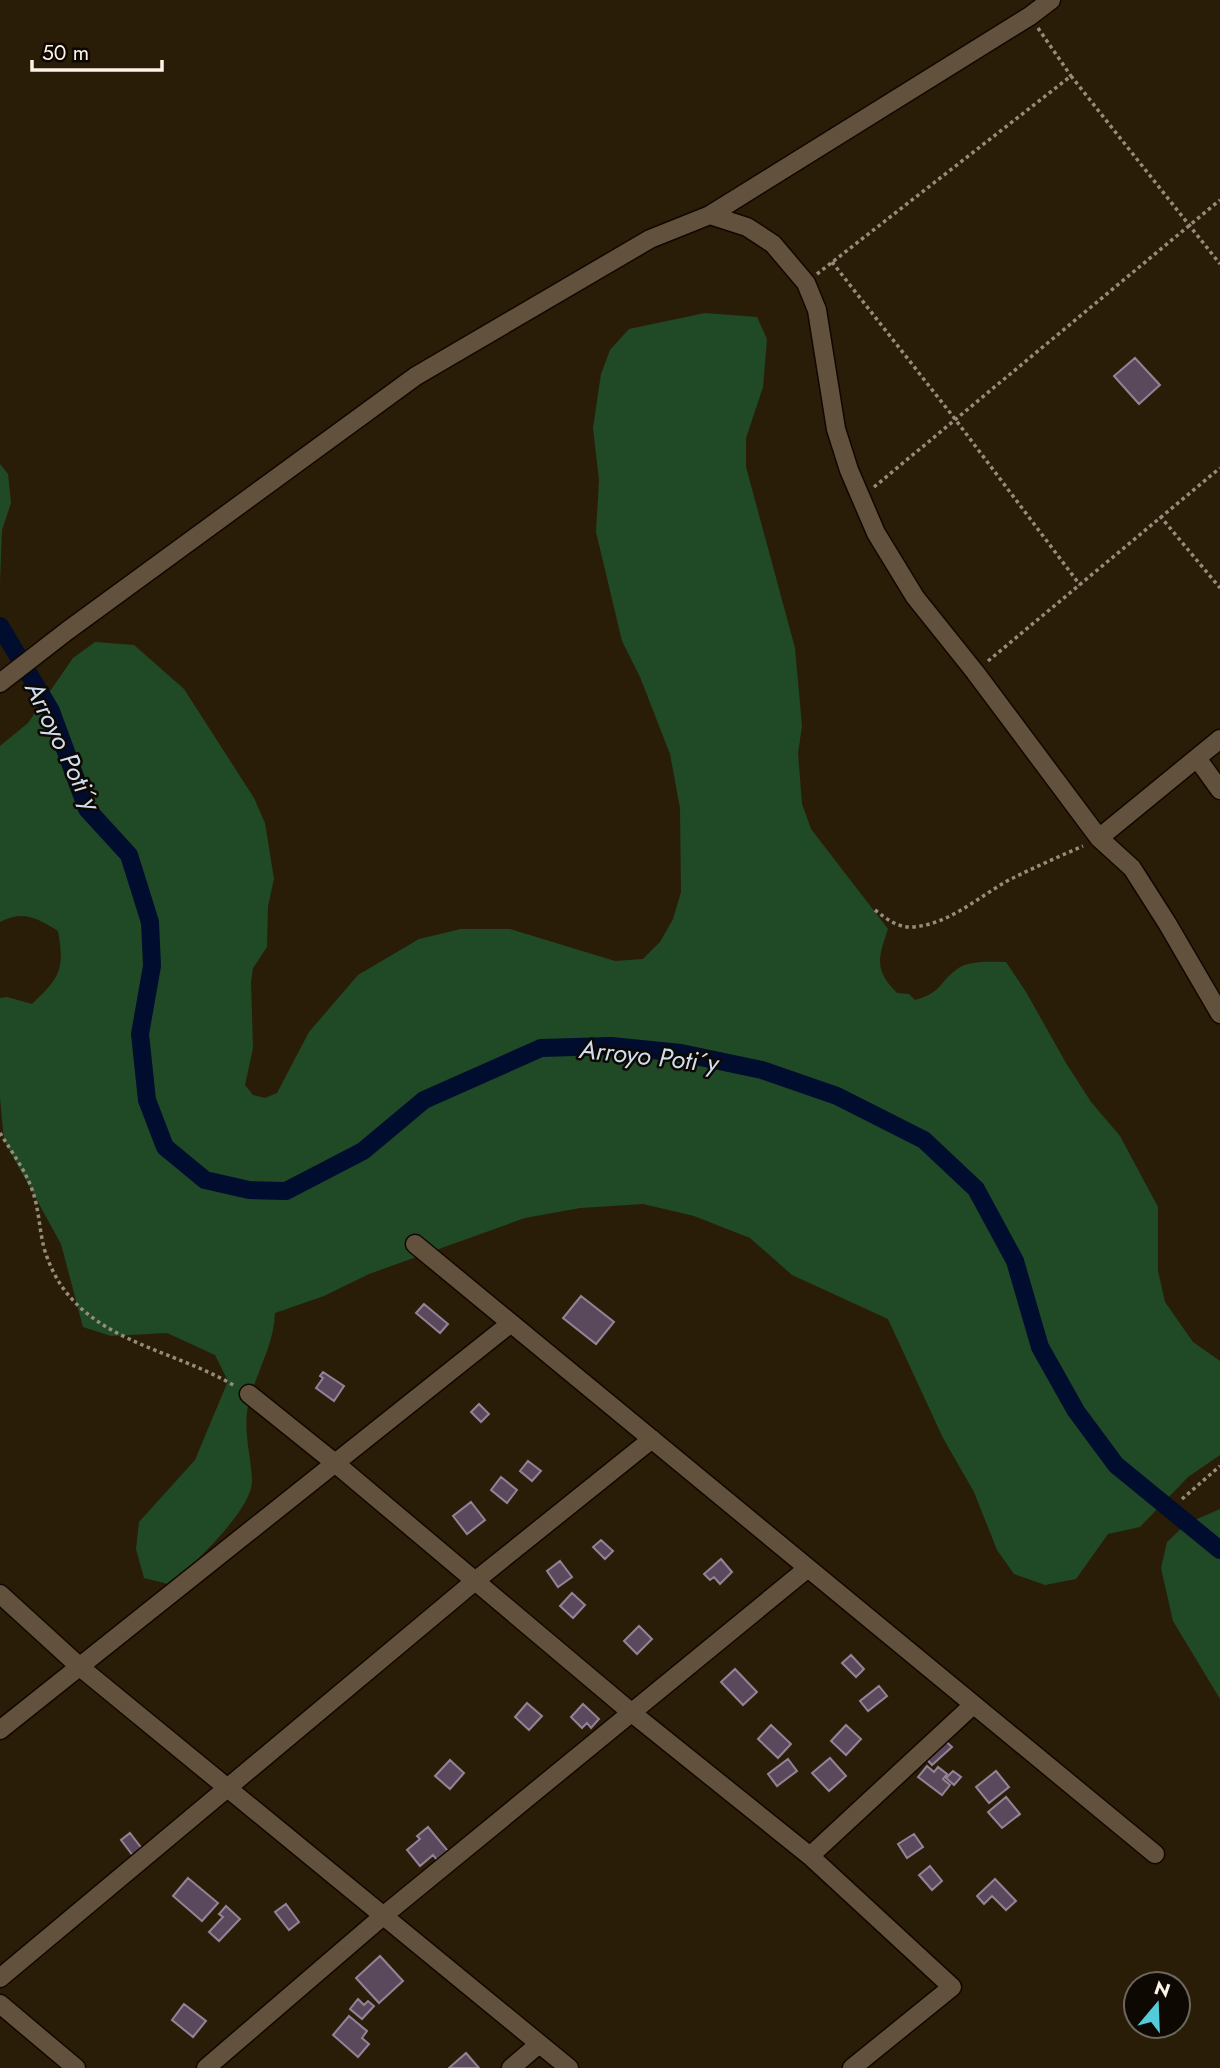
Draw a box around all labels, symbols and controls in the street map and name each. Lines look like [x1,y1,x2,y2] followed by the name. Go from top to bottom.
[32,28,161,72] scale bar
[42,38,89,68] text: 50 m
[15,674,111,819] water label: Arroyo Poti´y
[577,1030,722,1082] water label: Arroyo Poti´y
[1122,1970,1192,2040] north arrow
[1151,1974,1174,2005] text: N

